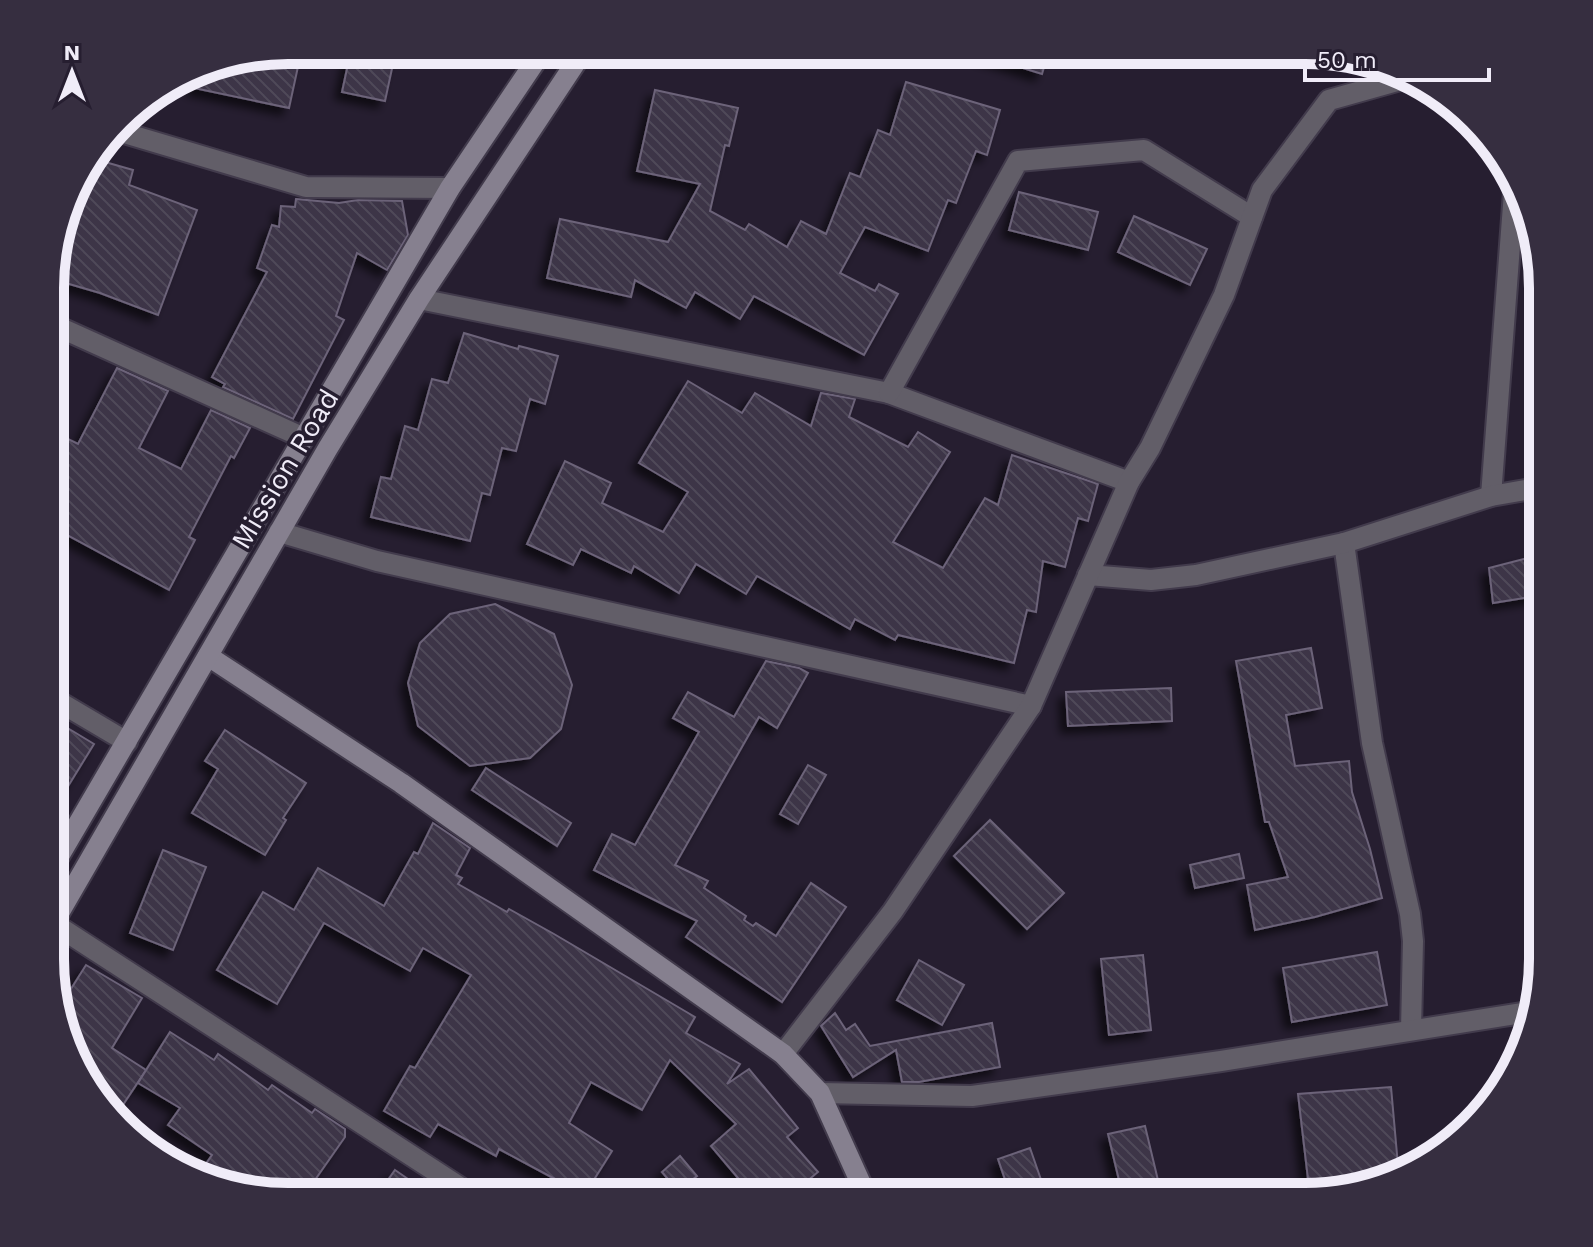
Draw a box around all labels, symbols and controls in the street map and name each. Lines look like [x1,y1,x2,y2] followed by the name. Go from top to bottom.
[32,32,112,112] north arrow
[1305,32,1489,82] scale bar
[64,40,80,65] text: N
[1317,46,1377,74] text: 50 m
[224,383,346,555] street label: Mission Road

